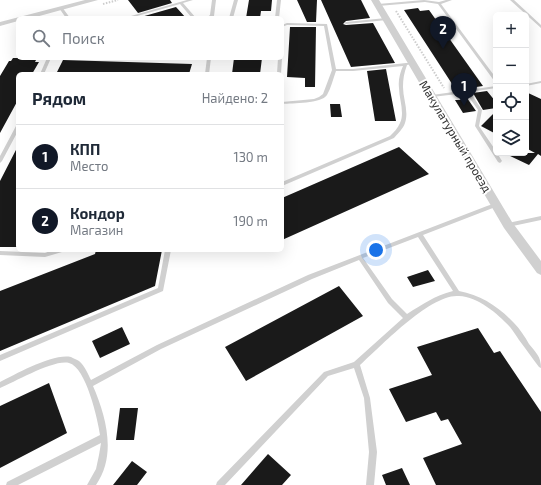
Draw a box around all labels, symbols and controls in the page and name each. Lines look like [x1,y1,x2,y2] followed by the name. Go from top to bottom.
[493,12,529,156] map controls
[493,12,529,48] button: +
[16,16,284,60] search box
[430,16,456,49] pin: 2
[30,27,52,49] icon: search
[62,29,105,47] text: Поиск
[493,48,529,84] button: −
[451,73,477,106] pin: 1
[416,78,495,195] street label: Макулатурный проезд
[493,84,529,120] button: locate
[32,88,86,108] text: Рядом
[202,90,268,106] text: Найдено: 2
[493,120,529,156] button: layers
[70,140,100,158] text: КПП
[42,149,48,165] text: 1
[233,149,268,165] text: 130 m
[70,158,109,174] text: Место
[70,204,125,222] text: Кондор
[41,213,49,229] text: 2
[233,213,268,229] text: 190 m
[70,222,123,238] text: Магазин
[366,240,386,260] your location

